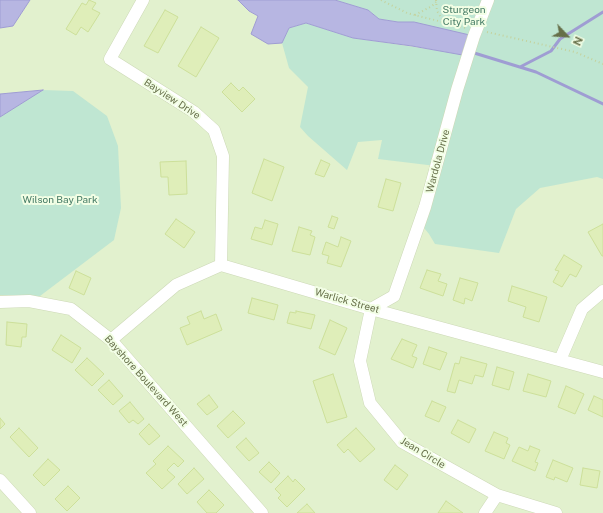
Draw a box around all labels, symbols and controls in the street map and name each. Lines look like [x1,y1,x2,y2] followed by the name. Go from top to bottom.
[442,4,486,28] park label: Sturgeon City Park
[547,16,587,56] north arrow
[571,35,585,48] text: N
[142,76,202,122] street label: Bayview Drive
[424,128,452,194] street label: Wardola Drive
[22,194,98,206] park label: Wilson Bay Park
[313,286,381,316] street label: Warlick Street
[102,333,190,429] street label: Bayshore Boulevard West
[398,435,448,471] street label: Jean Circle

